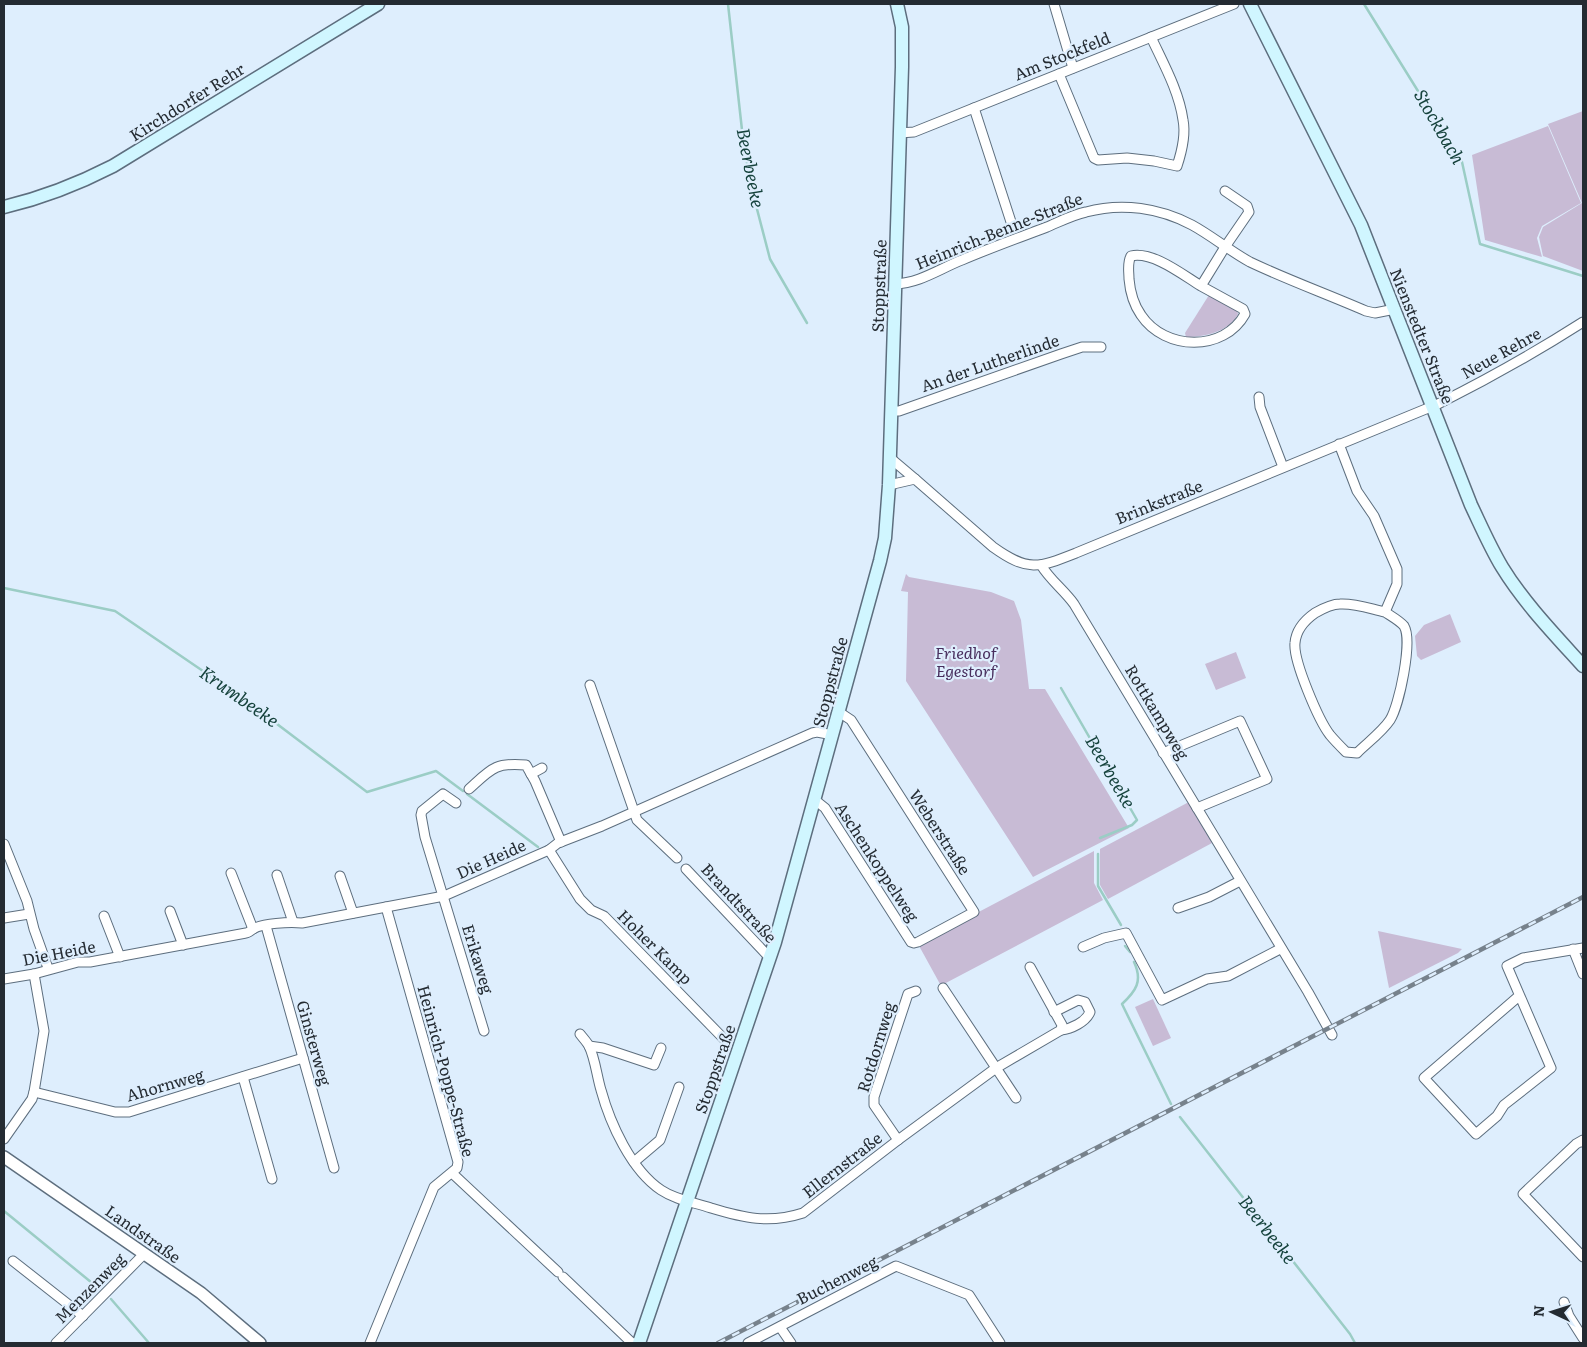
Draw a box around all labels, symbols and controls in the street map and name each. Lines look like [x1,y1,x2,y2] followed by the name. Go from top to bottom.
[1010,25,1114,85] street label: Am Stockfeld
[124,56,249,146] street label: Kirchdorfer Rehr
[1408,84,1473,169] water label: Stockbach
[731,125,772,210] water label: Beerbeeke
[911,186,1086,275] street label: Heinrich-Benne-Straße
[864,239,892,333] street label: Stoppstraße
[1385,264,1461,407] street label: Nienstedter Straße
[1456,320,1545,384] street label: Neue Rehre
[917,327,1062,397] street label: An der Lutherlinde
[1111,473,1206,529] street label: Brinkstraße
[805,634,853,730] street label: Stoppstraße
[935,640,999,682] park label: Friedhof Egestorf
[195,658,285,733] water label: Krumbeeke
[1120,659,1196,764] street label: Rottkampweg
[1079,730,1143,813] water label: Beerbeeke
[904,784,978,879] street label: Weberstraße
[830,797,926,926] street label: Aschenkoppelweg
[452,832,529,884] street label: Die Heide
[696,857,783,948] street label: Brandtstraße
[613,903,699,989] street label: Hoher Kamp
[457,921,501,997] street label: Erikaweg
[20,933,97,971] street label: Die Heide
[412,982,481,1159] street label: Heinrich-Poppe-Straße
[291,997,339,1088] street label: Ginsterweg
[850,998,900,1095] street label: Rotdornweg
[688,1021,741,1116] street label: Stoppstraße
[123,1061,206,1107] street label: Ahornweg
[796,1125,886,1203] street label: Ellernstraße
[1233,1189,1304,1269] water label: Beerbeeke
[101,1198,186,1268] street label: Landstraße
[49,1247,130,1328] street label: Menzenweg
[792,1248,881,1310] street label: Buchenweg
[1527,1287,1577,1337] north arrow
[1528,1304,1548,1318] text: N

